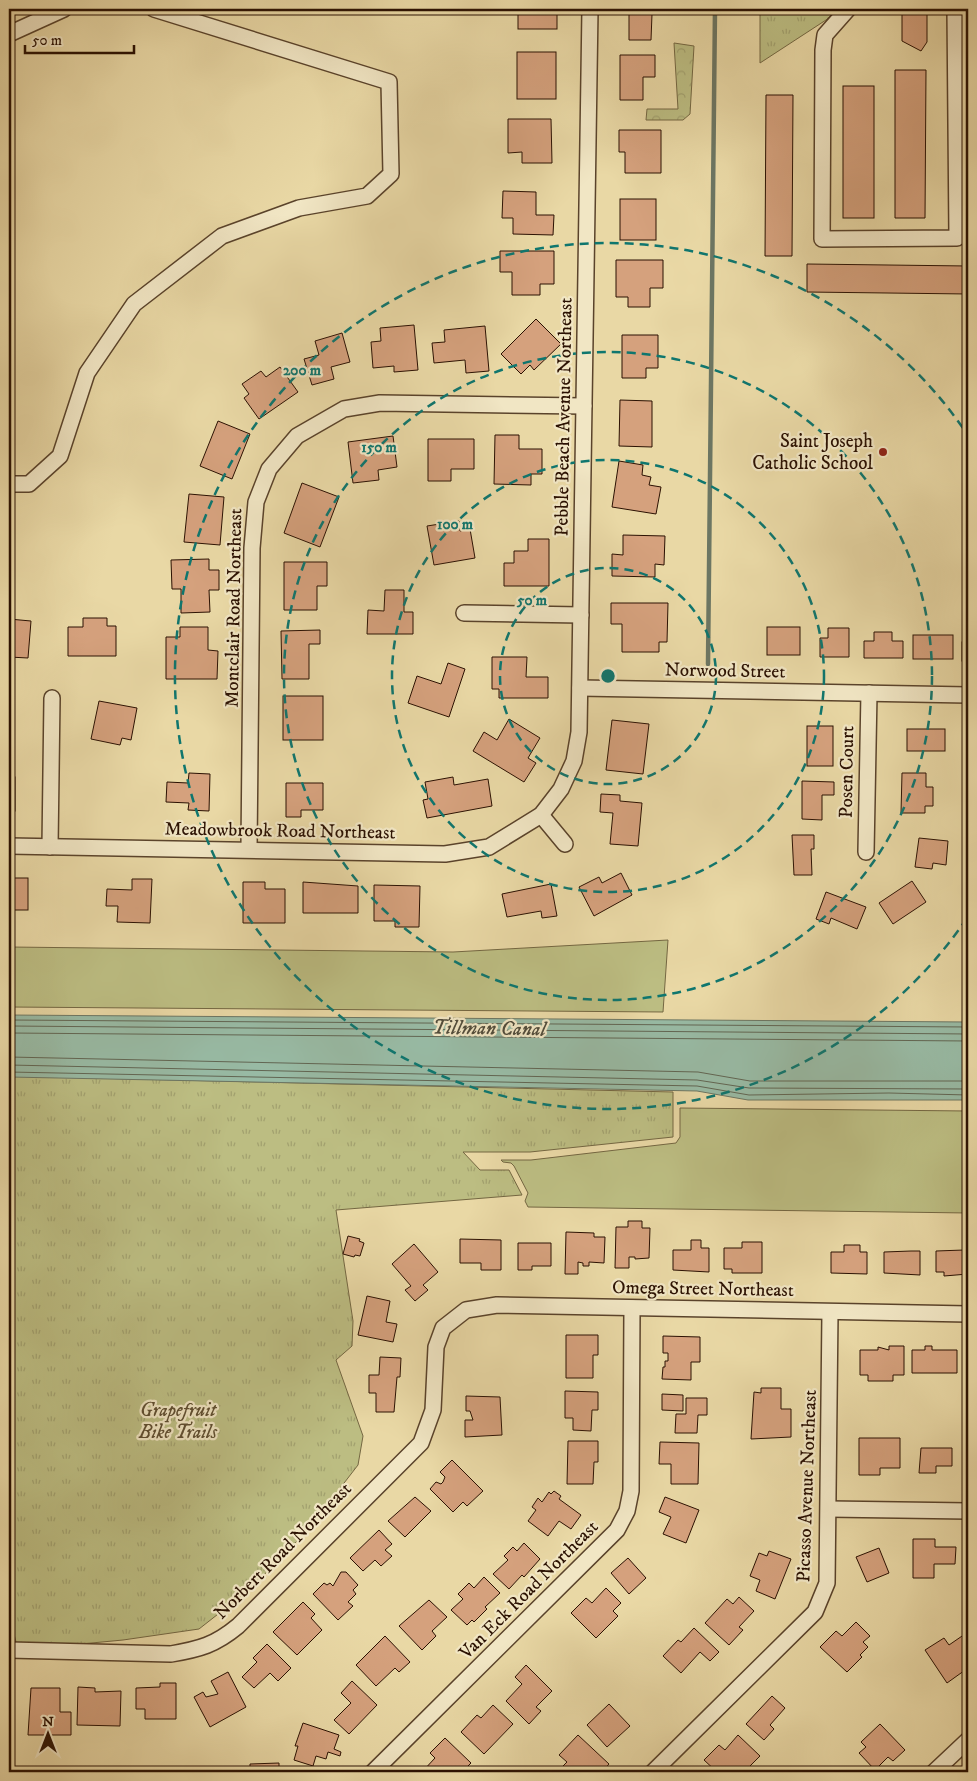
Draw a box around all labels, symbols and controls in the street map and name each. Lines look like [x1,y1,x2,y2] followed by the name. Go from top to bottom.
[25,22,134,54] scale bar
[32,31,62,50] text: 50 m
[550,297,578,537] street label: Pebble Beach Avenue Northeast
[283,361,322,380] text: 200 m
[752,430,873,475] place label: Saint Joseph Catholic School
[361,438,397,457] text: 150 m
[877,446,889,458] marker: Saint Joseph Catholic School
[221,508,247,708] street label: Montclair Road Northeast
[437,515,474,534] text: 100 m
[516,591,548,610] text: 50 m
[664,658,786,684] street label: Norwood Street
[599,667,617,685] centre of rings
[835,726,859,818] street label: Posen Court
[164,817,396,845] street label: Meadowbrook Road Northeast
[432,1016,548,1043] water label: Tillman Canal
[612,1276,794,1302] street label: Omega Street Northeast
[792,1389,822,1583] street label: Picasso Avenue Northeast
[138,1399,218,1444] park label: Grapefruit Bike Trails
[210,1478,356,1624] street label: Norbert Road Northeast
[454,1516,603,1665] street label: Van Eck Road Northeast
[22,1708,72,1758] north arrow
[42,1713,54,1731] text: N

